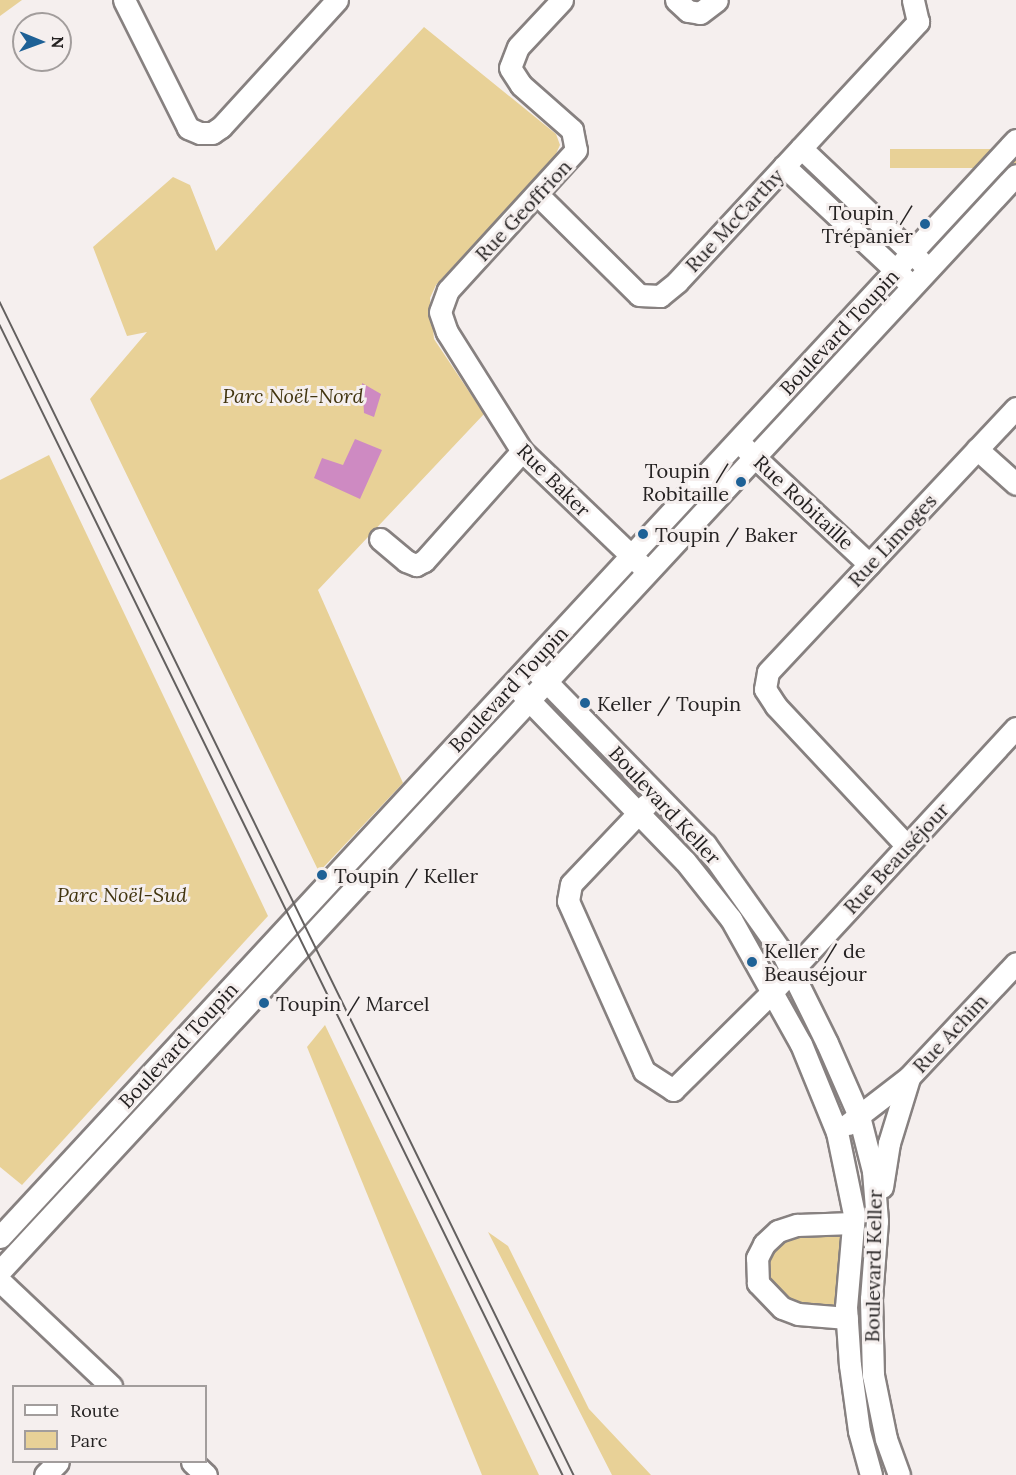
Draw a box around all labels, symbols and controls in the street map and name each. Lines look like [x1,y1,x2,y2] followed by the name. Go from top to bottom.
[12,12,72,72] north arrow
[48,36,68,49] text: N
[470,154,576,266] street label: Rue Geoffrion
[680,163,788,277] street label: Rue McCarthy
[822,201,913,248] place label: Toupin / Trépanier
[918,217,932,231] marker: Toupin / Trépanier
[775,264,903,400] street label: Boulevard Toupin
[223,383,363,407] park label: Parc Noël-Nord
[512,438,596,522] street label: Rue Baker
[749,450,859,554] street label: Rue Robitaille
[642,458,729,505] place label: Toupin / Robitaille
[734,475,748,489] marker: Toupin / Robitaille
[843,489,941,591] street label: Rue Limoges
[655,522,797,546] place label: Toupin / Baker
[636,527,650,541] marker: Toupin / Baker
[444,621,572,757] street label: Boulevard Toupin
[597,691,741,715] place label: Keller / Toupin
[578,696,592,710] marker: Keller / Toupin
[604,741,726,869] street label: Boulevard Keller
[838,797,954,919] street label: Rue Beauséjour
[334,863,478,887] place label: Toupin / Keller
[315,868,329,882] marker: Toupin / Keller
[57,882,187,906] park label: Parc Noël-Sud
[764,939,867,986] place label: Keller / de Beauséjour
[745,955,759,969] marker: Keller / de Beauséjour
[114,977,242,1113] street label: Boulevard Toupin
[907,989,993,1077] street label: Rue Achim
[276,991,429,1015] place label: Toupin / Marcel
[257,996,271,1010] marker: Toupin / Marcel
[860,1189,886,1343] street label: Boulevard Keller
[12,1385,207,1463] legend
[70,1399,119,1422] text: Route
[70,1429,107,1452] text: Parc

